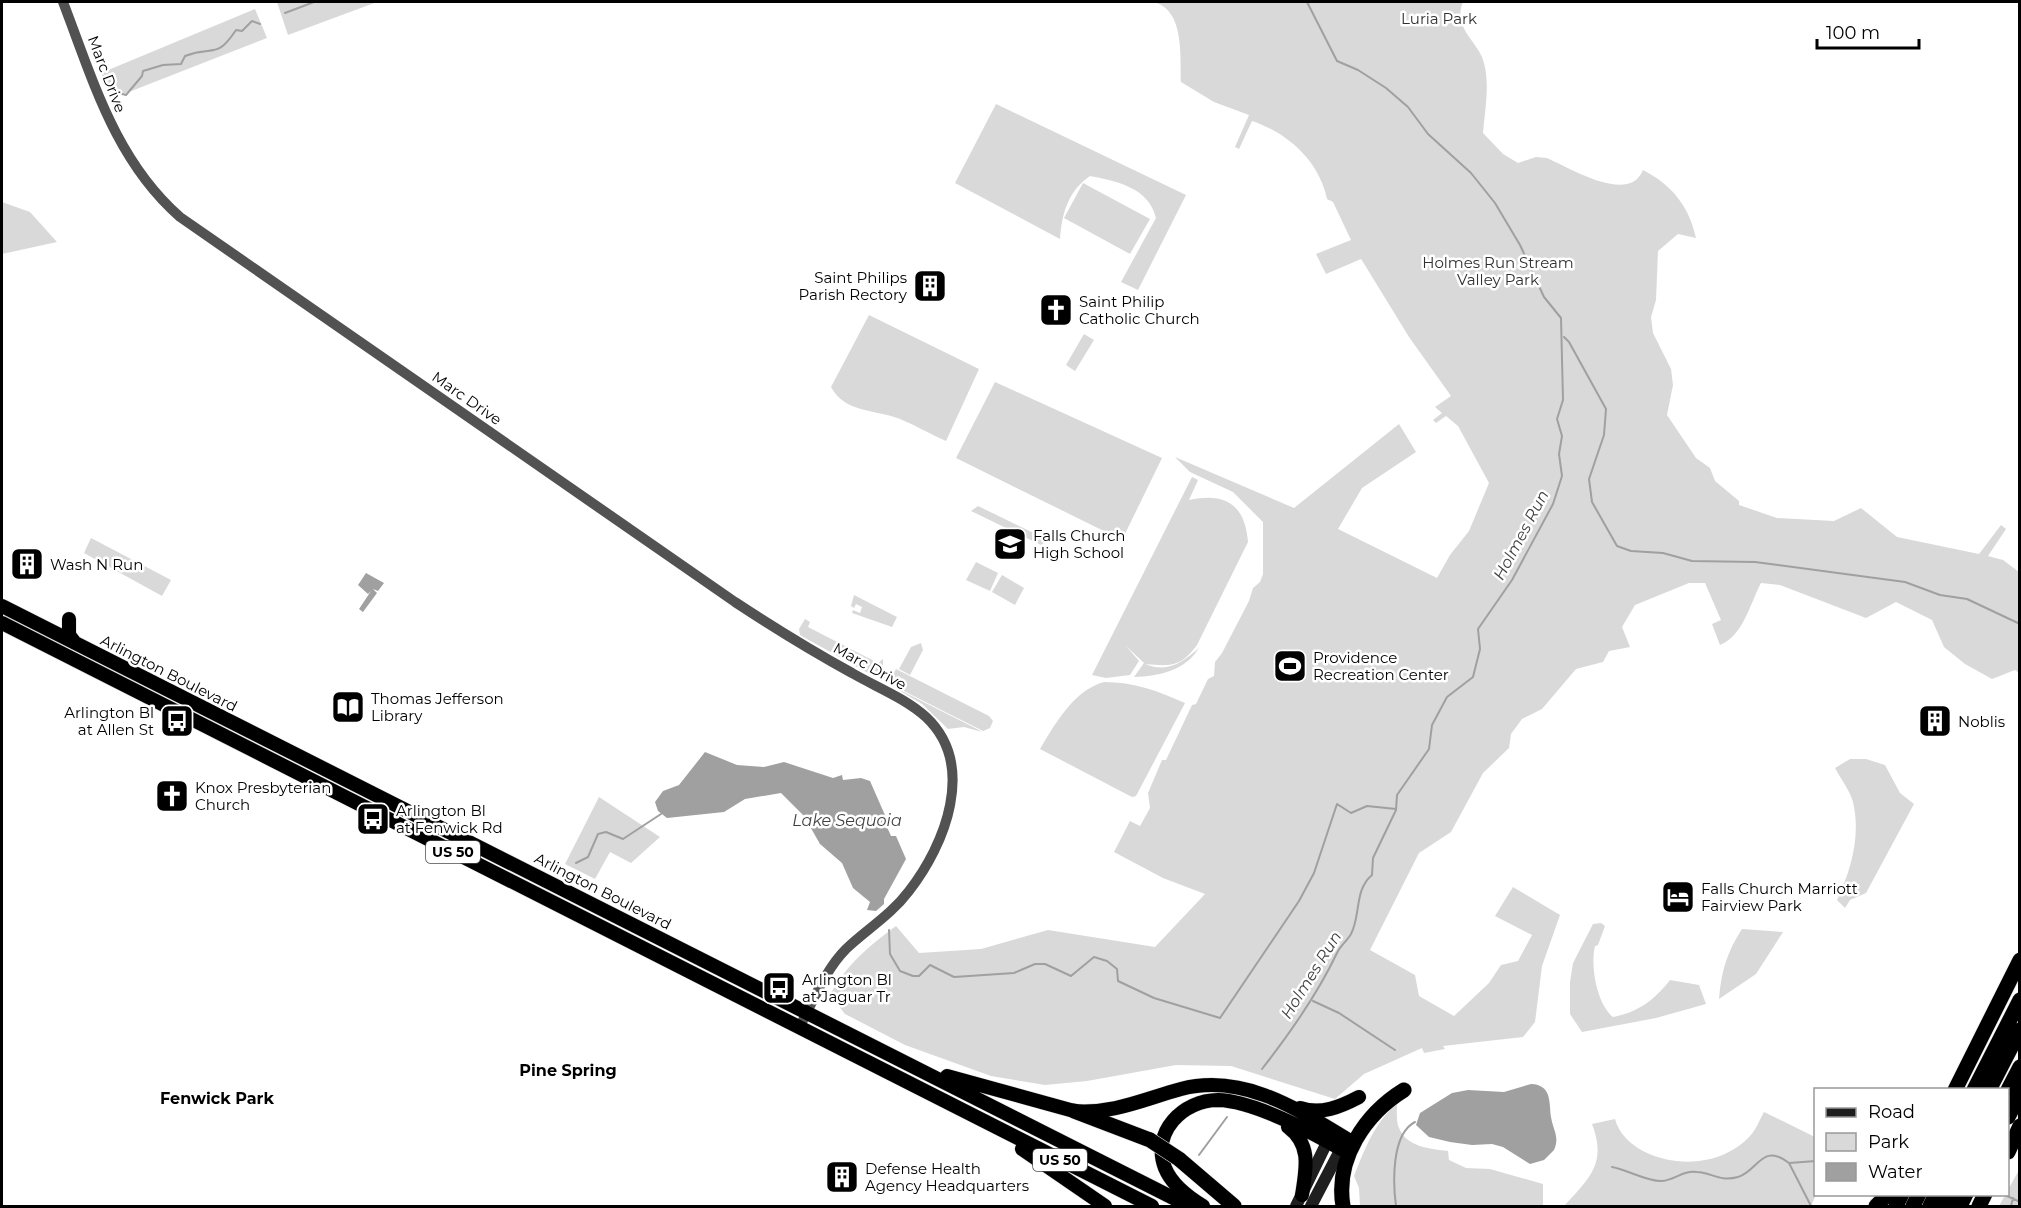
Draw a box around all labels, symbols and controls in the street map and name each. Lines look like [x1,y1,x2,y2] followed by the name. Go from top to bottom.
[1401,9,1477,28] park label: Luria Park
[1817,12,1919,50] scale bar
[1826,22,1880,44] text: 100 m
[84,33,130,115] street label: Marc Drive
[1422,253,1574,289] park label: Holmes Run Stream Valley Park
[799,268,908,304] place label: Saint Philips Parish Rectory
[912,268,948,304] building icon: Saint Philips Parish Rectory
[1038,292,1074,328] church icon: Saint Philip Catholic Church
[1079,292,1200,328] place label: Saint Philip Catholic Church
[429,367,505,429] street label: Marc Drive
[1489,487,1553,583] water label: Holmes Run
[992,526,1028,562] school or university icon: Falls Church High School
[1033,526,1126,562] place label: Falls Church High School
[9,546,45,582] building icon: Wash N Run
[50,555,143,574] place label: Wash N Run
[97,630,241,716] street label: Arlington Boulevard
[830,638,910,694] street label: Marc Drive
[1272,648,1308,684] sports icon: Providence Recreation Center
[1313,648,1449,684] place label: Providence Recreation Center
[330,689,366,725] library icon: Thomas Jefferson Library
[371,689,504,725] place label: Thomas Jefferson Library
[64,703,154,739] place label: Arlington Bl at Allen St
[159,703,195,739] bus stop icon: Arlington Bl at Allen St
[1917,703,1953,739] building icon: Noblis
[1958,712,2005,731] place label: Noblis
[154,778,190,814] church icon: Knox Presbyterian Church
[195,778,331,814] place label: Knox Presbyterian Church
[355,801,391,837] bus stop icon: Arlington Bl at Fenwick Rd
[396,801,503,837] place label: Arlington Bl at Fenwick Rd
[792,811,902,830] water label: Lake Sequoia
[426,841,480,863] road number: US 50
[531,848,675,934] street label: Arlington Boulevard
[1660,879,1696,915] hotel icon: Falls Church Marriott Fairview Park
[1701,879,1858,915] place label: Falls Church Marriott Fairview Park
[1277,928,1345,1022] water label: Holmes Run
[761,970,797,1006] bus stop icon: Arlington Bl at Jaguar Tr
[802,970,892,1006] place label: Arlington Bl at Jaguar Tr
[519,1061,617,1080] district label: Pine Spring
[1814,1088,2009,1196] legend
[160,1089,274,1108] district label: Fenwick Park
[1868,1101,1915,1123] text: Road
[1868,1131,1909,1153] text: Park
[1033,1149,1087,1171] road number: US 50
[824,1159,860,1195] building icon: Defense Health Agency Headquarters
[865,1159,1029,1195] place label: Defense Health Agency Headquarters
[1868,1161,1923,1183] text: Water

